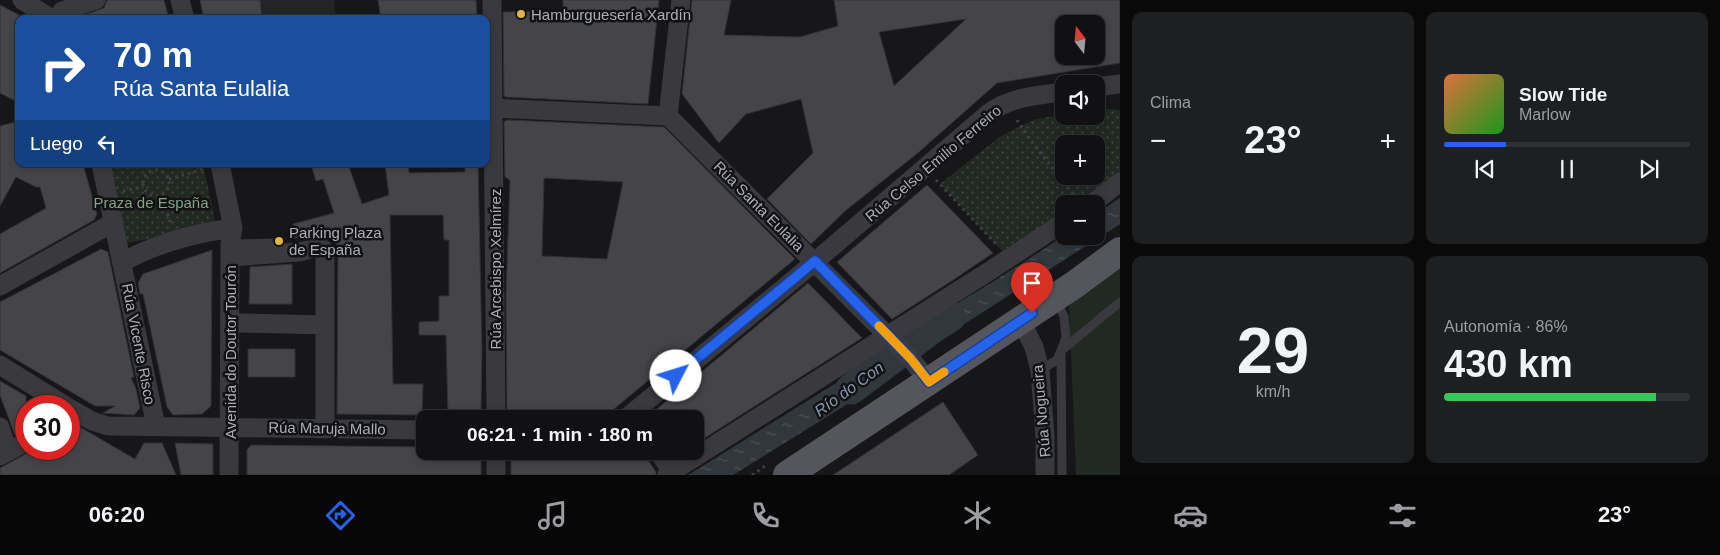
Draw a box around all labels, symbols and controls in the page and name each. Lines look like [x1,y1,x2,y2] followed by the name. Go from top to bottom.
[531,6,691,23] place label: Hamburguesería Xardín
[515,8,527,20] marker: Hamburguesería Xardín
[1055,15,1105,65] north arrow
[1055,15,1105,245] map controls
[30,35,95,100] icon: right
[113,35,193,74] text: 70 m
[1055,75,1105,125] button: sound
[113,76,289,101] text: Rúa Santa Eulalia
[1519,84,1607,105] text: Slow Tide
[1150,94,1191,111] text: Clima
[862,101,1004,225] street label: Rúa Celso Emilio Ferreiro
[1519,106,1571,123] text: Marlow
[1244,119,1302,161] text: 23°
[1150,125,1166,156] text: −
[1380,125,1396,156] text: +
[93,130,121,158] icon: left
[30,133,83,154] text: Luego
[1055,135,1105,185] button: +
[1471,155,1499,183] icon: previous
[1553,155,1581,183] icon: pause
[1635,155,1663,183] icon: next
[711,158,808,255] street label: Rúa Santa Eulalia
[487,189,504,349] street label: Rúa Arcebispo Xelmírez
[93,194,209,211] park label: Praza de España
[1055,195,1105,245] button: −
[289,224,382,258] place label: Parking Plaza de España
[273,235,285,247] marker: Parking Plaza de España
[1011,262,1053,313] pin
[222,265,239,439] street label: Avenida do Doutor Tourón
[1018,269,1046,297] icon: arrive
[119,282,159,406] street label: Rúa Vicente Risco
[1237,314,1309,387] text: 29
[1444,318,1568,335] text: Autonomía · 86%
[1444,343,1573,385] text: 430 km
[649,349,701,401] position arrow
[811,358,887,420] water label: Río do Con
[1028,364,1054,458] street label: Rúa Nogueira
[1256,383,1290,400] text: km/h
[15,395,80,460] speed limit sign: 30
[268,418,386,438] street label: Rúa Maruja Mallo
[467,424,653,445] text: 06:21 · 1 min · 180 m
[323,498,358,533] icon: directions
[535,498,570,533] icon: music
[748,498,783,533] icon: phone
[960,498,995,533] icon: climate
[1173,498,1208,533] icon: car
[1385,498,1420,533] icon: filters
[89,502,145,527] text: 06:20
[1598,502,1631,527] text: 23°

